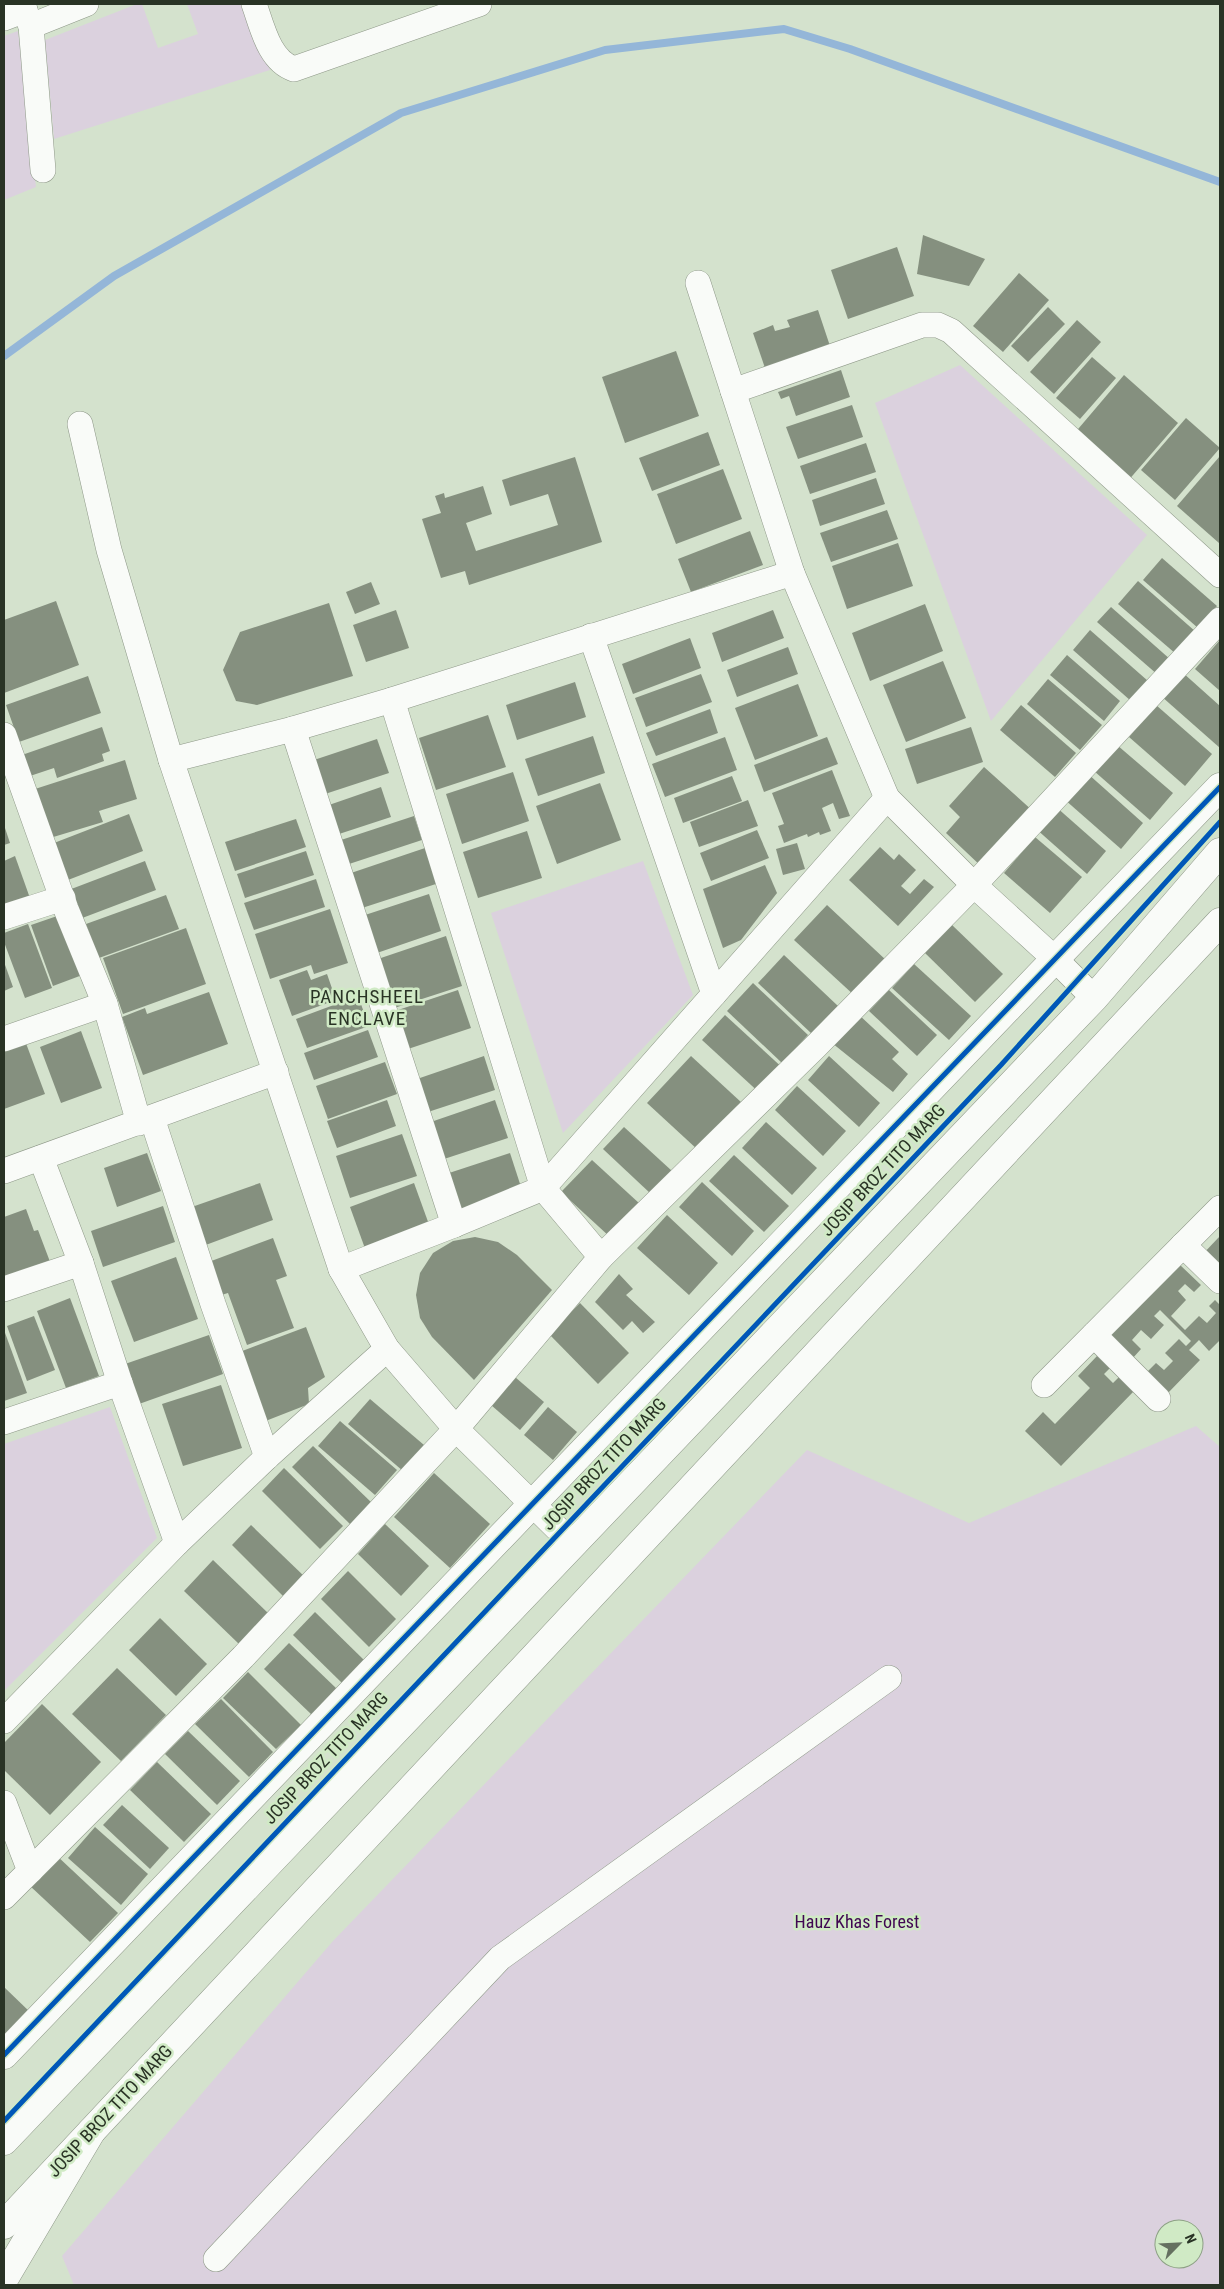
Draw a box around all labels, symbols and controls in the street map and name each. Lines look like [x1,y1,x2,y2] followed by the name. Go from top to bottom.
[310,985,424,1030] district label: PANCHSHEEL ENCLAVE
[816,1099,949,1240] street label: JOSIP BROZ TITO MARG
[537,1393,670,1534] street label: JOSIP BROZ TITO MARG
[259,1687,392,1828] street label: JOSIP BROZ TITO MARG
[795,1911,919,1932] park label: Hauz Khas Forest
[43,2040,176,2181] street label: JOSIP BROZ TITO MARG
[1154,2219,1204,2269] north arrow
[1182,2232,1200,2246] text: N

